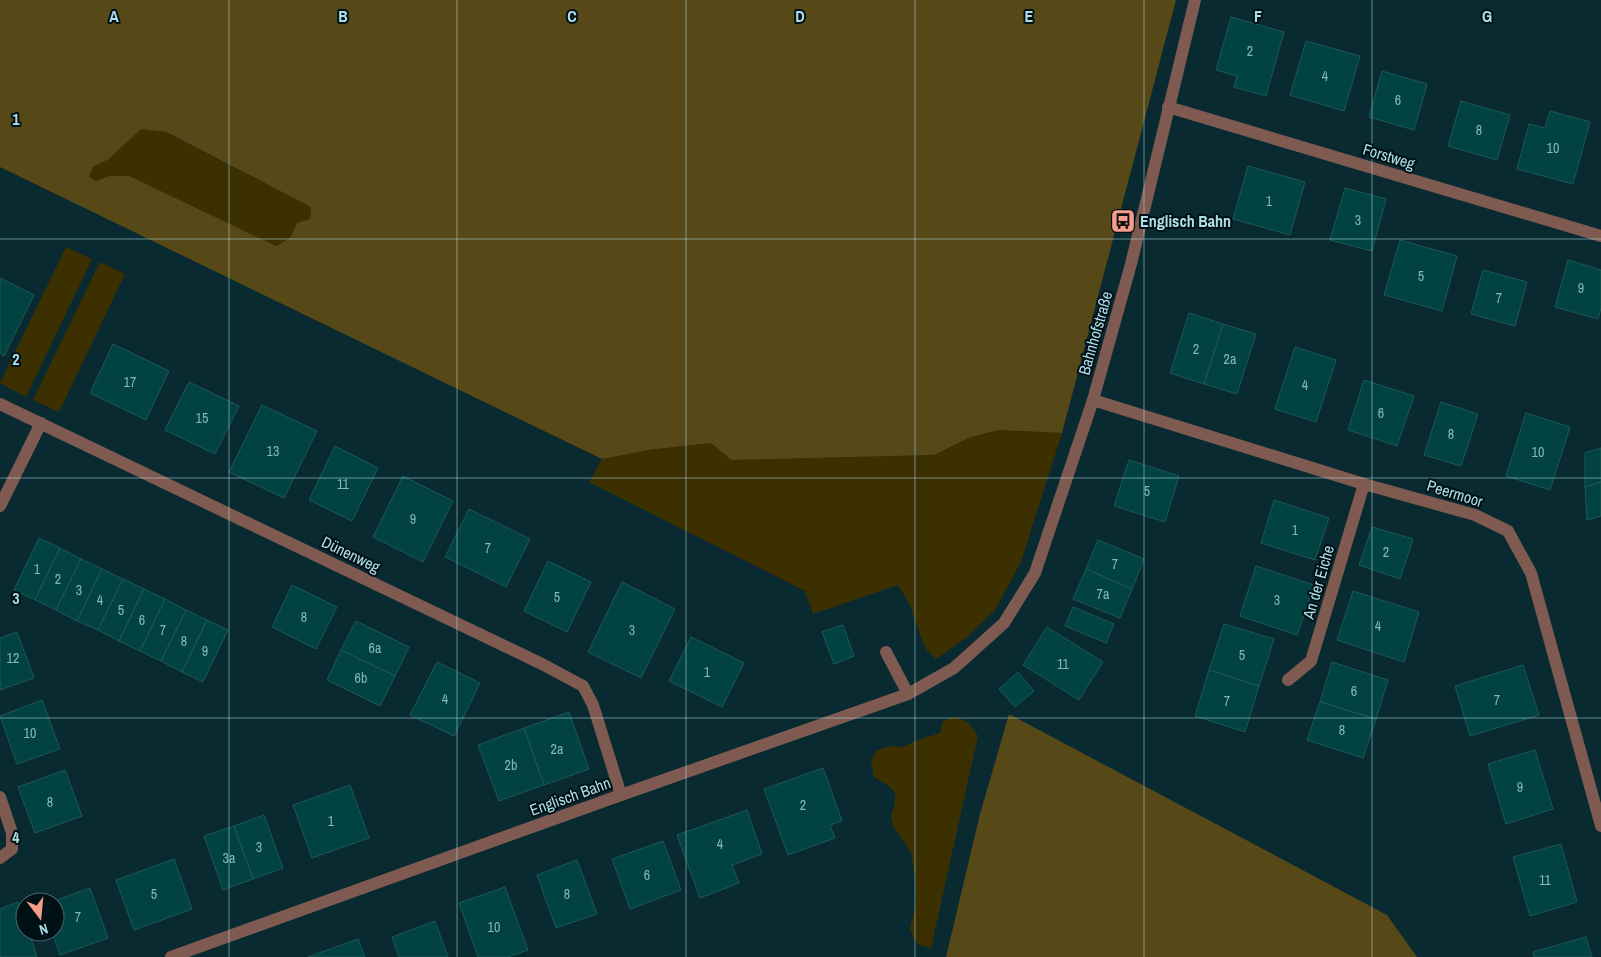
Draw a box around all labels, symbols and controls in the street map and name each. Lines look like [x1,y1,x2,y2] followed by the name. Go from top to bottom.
[109,5,119,27] text: A
[338,5,348,27] text: B
[567,5,577,27] text: C
[795,5,805,27] text: D
[1025,5,1034,27] text: E
[1254,5,1262,27] text: F
[1482,5,1492,27] text: G
[1247,42,1253,60] house number: 2
[1322,67,1329,85] house number: 4
[1395,91,1401,109] house number: 6
[12,108,20,130] text: 1
[1476,121,1482,139] house number: 8
[1360,138,1418,175] street label: Forstweg
[1547,139,1559,157] house number: 10
[1266,192,1273,210] house number: 1
[1110,208,1136,234] bus stop icon: Englisch Bahn
[1140,210,1231,232] place label: Englisch Bahn
[1355,211,1361,229] house number: 3
[1418,267,1424,285] house number: 5
[1578,279,1584,297] house number: 9
[1073,289,1117,377] street label: Bahnhofstraße
[1496,289,1502,307] house number: 7
[1193,340,1199,358] house number: 2
[12,348,20,370] text: 2
[1224,350,1237,368] house number: 2a
[124,373,136,391] house number: 17
[1302,376,1309,394] house number: 4
[1378,404,1384,422] house number: 6
[196,409,208,427] house number: 15
[1448,425,1454,443] house number: 8
[267,442,279,460] house number: 13
[1532,443,1544,461] house number: 10
[1424,474,1486,512] street label: Peermoor
[337,475,350,493] house number: 11
[1144,482,1150,500] house number: 5
[410,510,416,528] house number: 9
[1292,521,1299,539] house number: 1
[318,530,385,578] street label: Dünenweg
[485,539,491,557] house number: 7
[1297,543,1339,622] street label: An der Eiche
[1383,543,1389,561] house number: 2
[1112,555,1118,573] house number: 7
[34,560,41,578] house number: 1
[55,570,61,588] house number: 2
[76,581,82,599] house number: 3
[1097,585,1110,603] house number: 7a
[12,587,20,609] text: 3
[554,588,560,606] house number: 5
[97,591,104,609] house number: 4
[1274,591,1280,609] house number: 3
[118,601,124,619] house number: 5
[301,608,307,626] house number: 8
[139,611,145,629] house number: 6
[1375,617,1382,635] house number: 4
[160,621,166,639] house number: 7
[629,621,635,639] house number: 3
[181,632,187,650] house number: 8
[369,639,382,657] house number: 6a
[202,642,208,660] house number: 9
[1239,646,1245,664] house number: 5
[7,649,19,667] house number: 12
[1057,655,1070,673] house number: 11
[704,663,711,681] house number: 1
[355,669,367,687] house number: 6b
[1351,682,1357,700] house number: 6
[442,690,449,708] house number: 4
[1494,691,1500,709] house number: 7
[1224,692,1230,710] house number: 7
[1339,721,1345,739] house number: 8
[24,724,36,742] house number: 10
[551,740,564,758] house number: 2a
[505,756,517,774] house number: 2b
[526,771,614,821] street label: Englisch Bahn
[1517,778,1523,796] house number: 9
[47,793,53,811] house number: 8
[800,796,806,814] house number: 2
[328,812,335,830] house number: 1
[12,826,20,848] text: 4
[717,835,724,853] house number: 4
[256,838,262,856] house number: 3
[223,849,236,867] house number: 3a
[644,866,650,884] house number: 6
[1539,871,1552,889] house number: 11
[151,885,157,903] house number: 5
[564,885,570,903] house number: 8
[15,892,65,942] north arrow
[75,908,81,926] house number: 7
[488,918,500,936] house number: 10
[37,920,50,939] text: N

